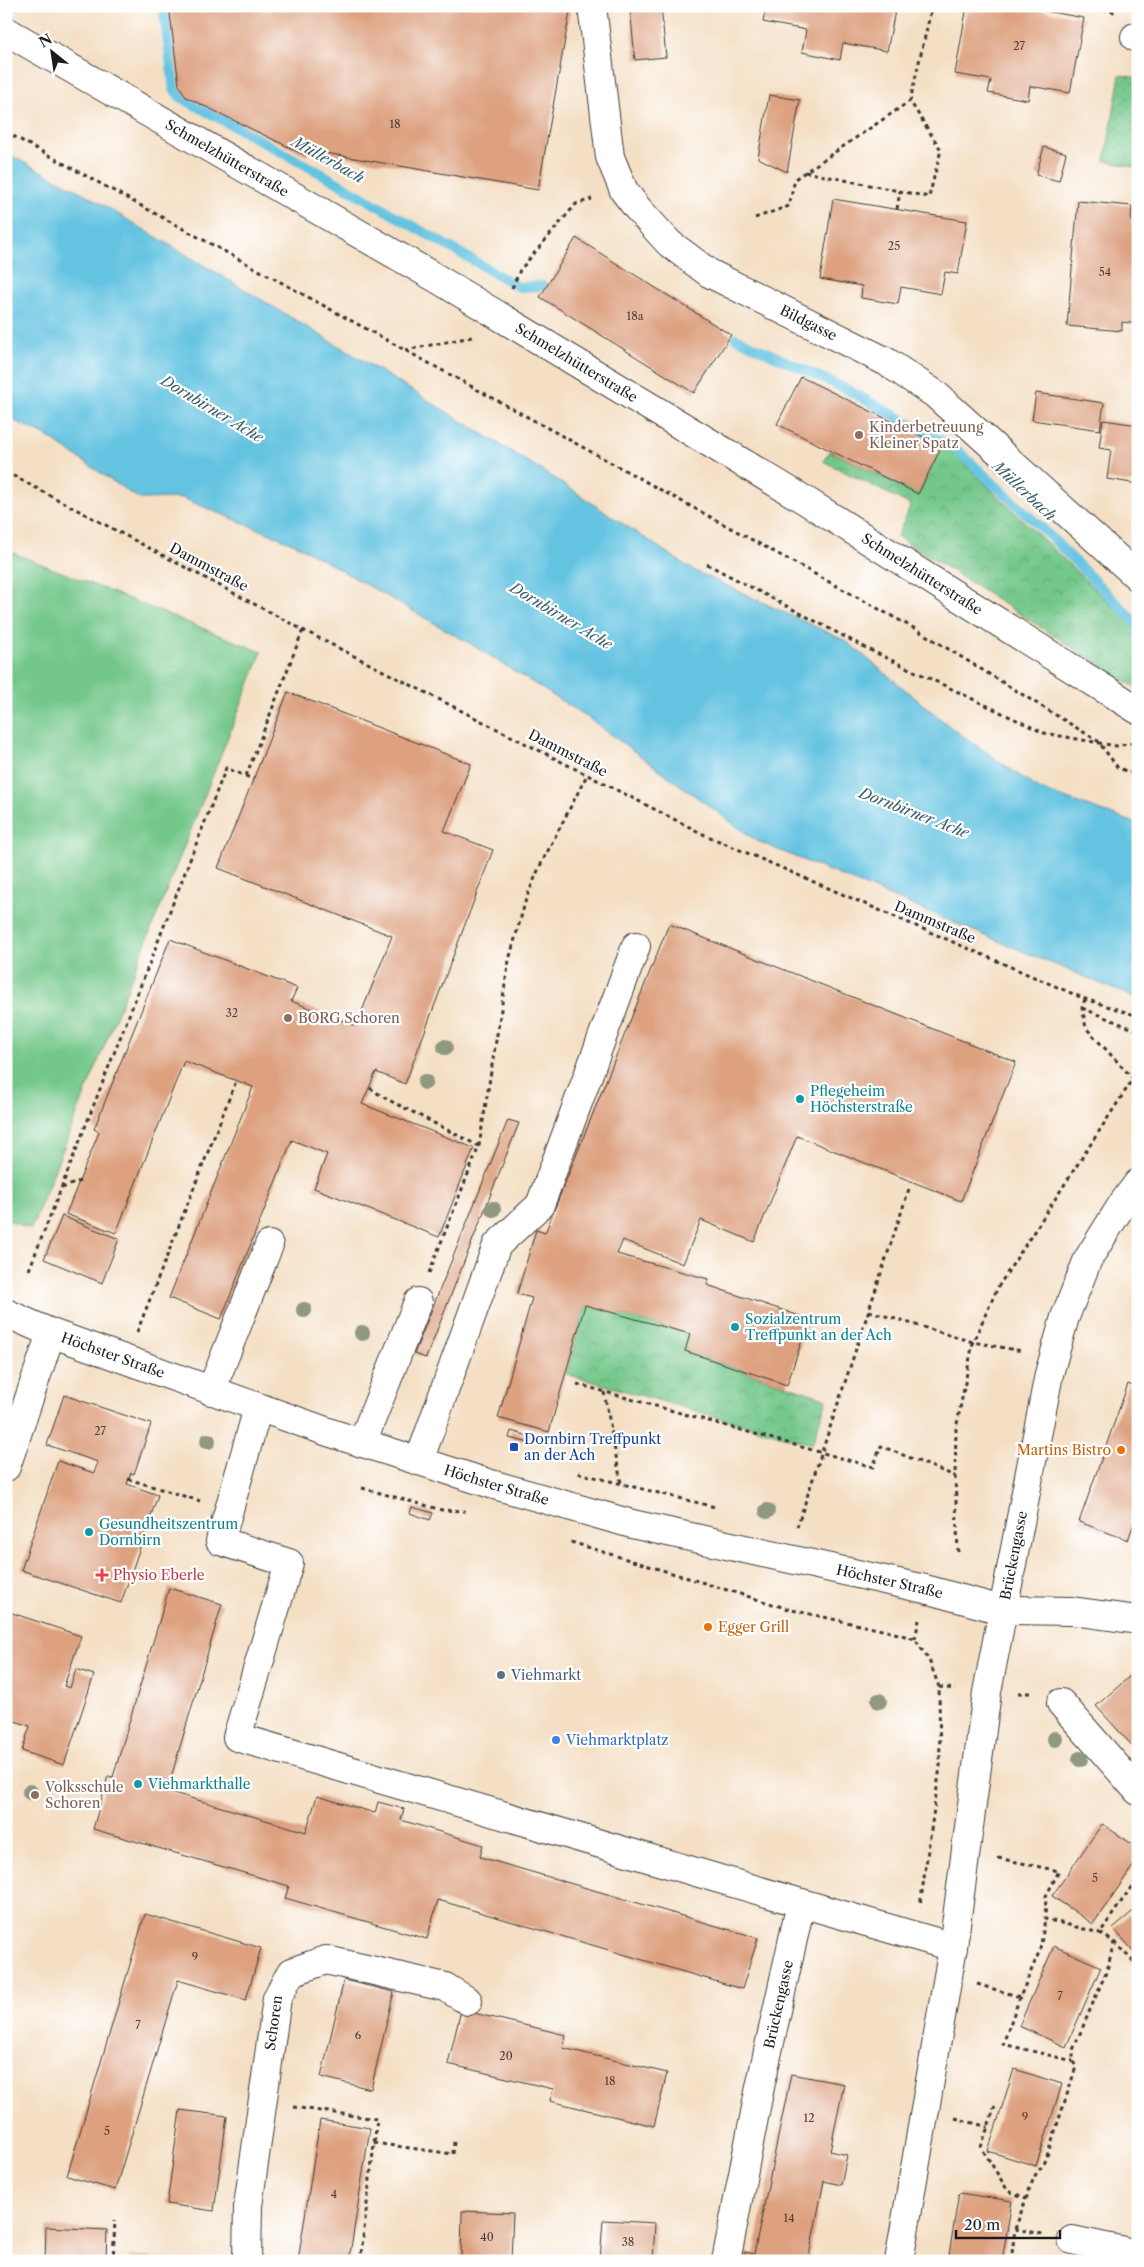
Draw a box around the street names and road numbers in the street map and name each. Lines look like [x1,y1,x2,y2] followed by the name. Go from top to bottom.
[162,115,292,201] street label: Schmelzhütterstraße
[777,301,840,345] street label: Bildgasse
[512,319,641,406] street label: Schmelzhütterstraße
[858,529,986,619] street label: Schmelzhütterstraße
[167,539,252,595] street label: Dammstraße
[525,725,611,781] street label: Dammstraße
[892,897,978,947] street label: Dammstraße
[59,1328,167,1382] street label: Höchster Straße
[442,1461,551,1509] street label: Höchster Straße
[996,1509,1031,1602] street label: Brückengasse
[835,1561,945,1603] street label: Höchster Straße
[760,1958,797,2050] street label: Brückengasse
[261,1994,286,2051] street label: Schoren

